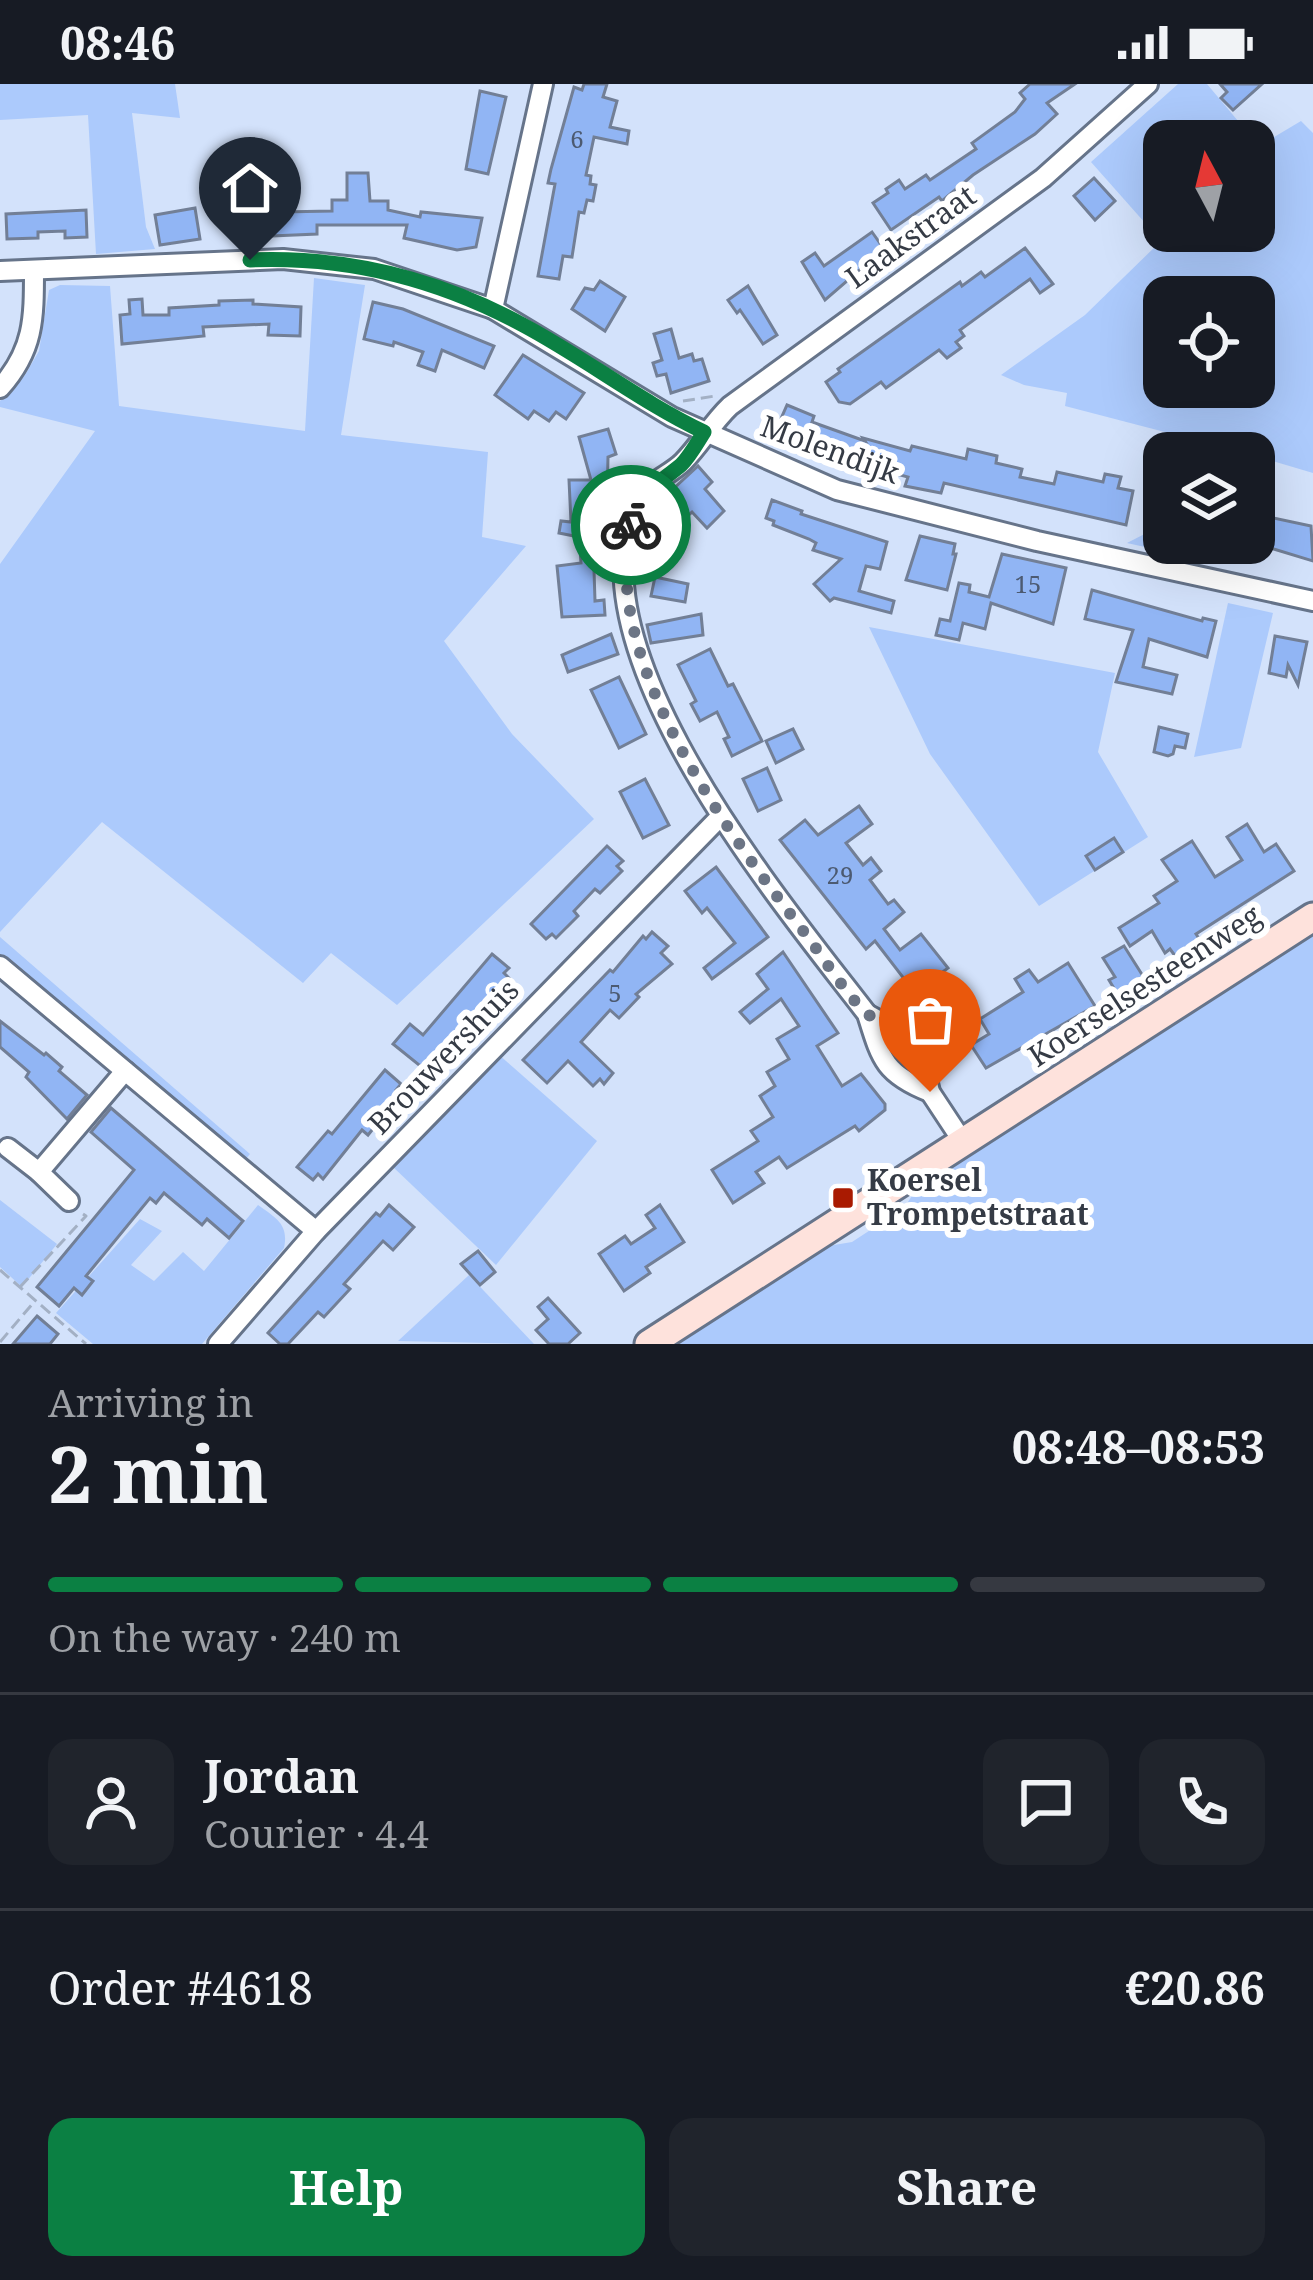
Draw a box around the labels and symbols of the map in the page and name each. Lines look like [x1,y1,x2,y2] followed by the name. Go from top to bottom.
[1143,120,1275,252] north arrow
[570,122,584,155] house number: 6
[199,137,301,260] pin
[837,175,984,297] street label: Laakstraat
[755,405,906,493] street label: Molendijk
[571,465,691,585] courier
[1015,567,1041,600] house number: 15
[827,858,853,891] house number: 29
[1020,894,1269,1075] street label: Koerselsesteenweg
[358,969,527,1142] street label: Brouwershuis
[879,969,981,1092] pin
[608,976,622,1009] house number: 5
[867,1159,1089,1234] place label: Koersel Trompetstraat
[830,1185,856,1211] marker: Koersel Trompetstraat

